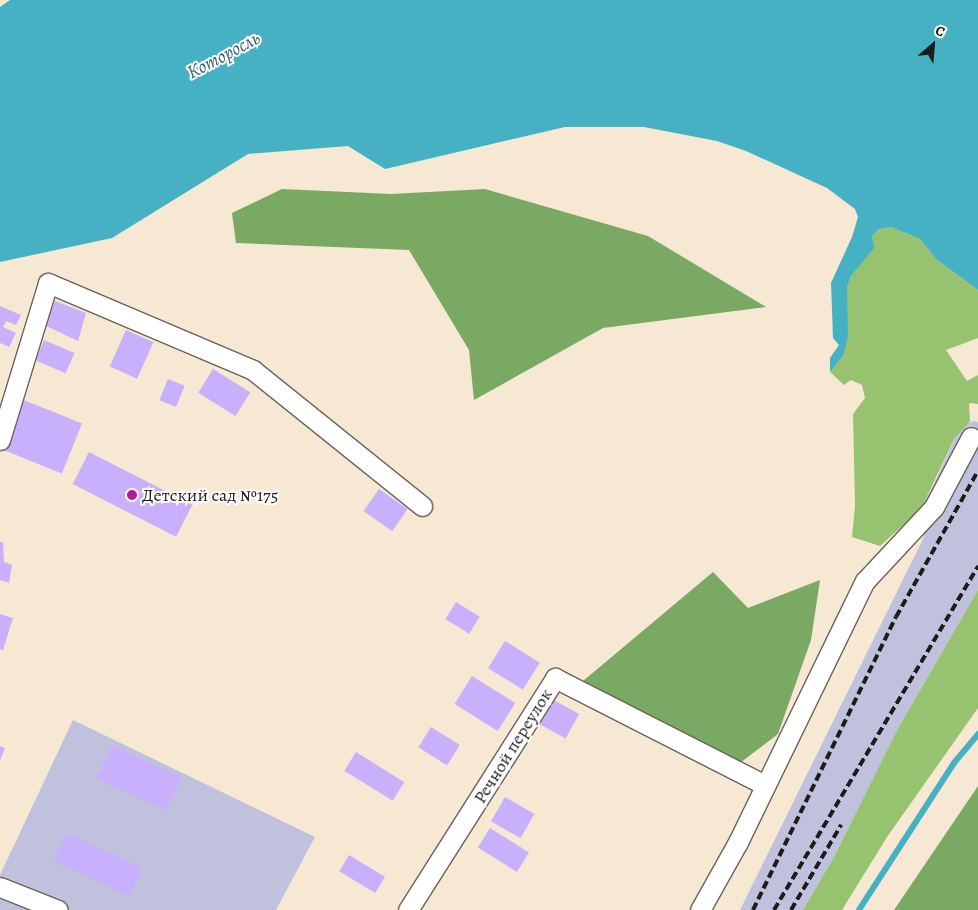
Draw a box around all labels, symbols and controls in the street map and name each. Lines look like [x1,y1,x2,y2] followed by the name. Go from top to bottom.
[908,20,958,70] north arrow
[932,21,948,42] text: С
[184,27,264,85] water label: Которосль
[142,484,278,506] place label: Детский сад №175
[126,489,138,501] marker: Детский сад №175
[469,685,557,807] street label: Речной переулок

